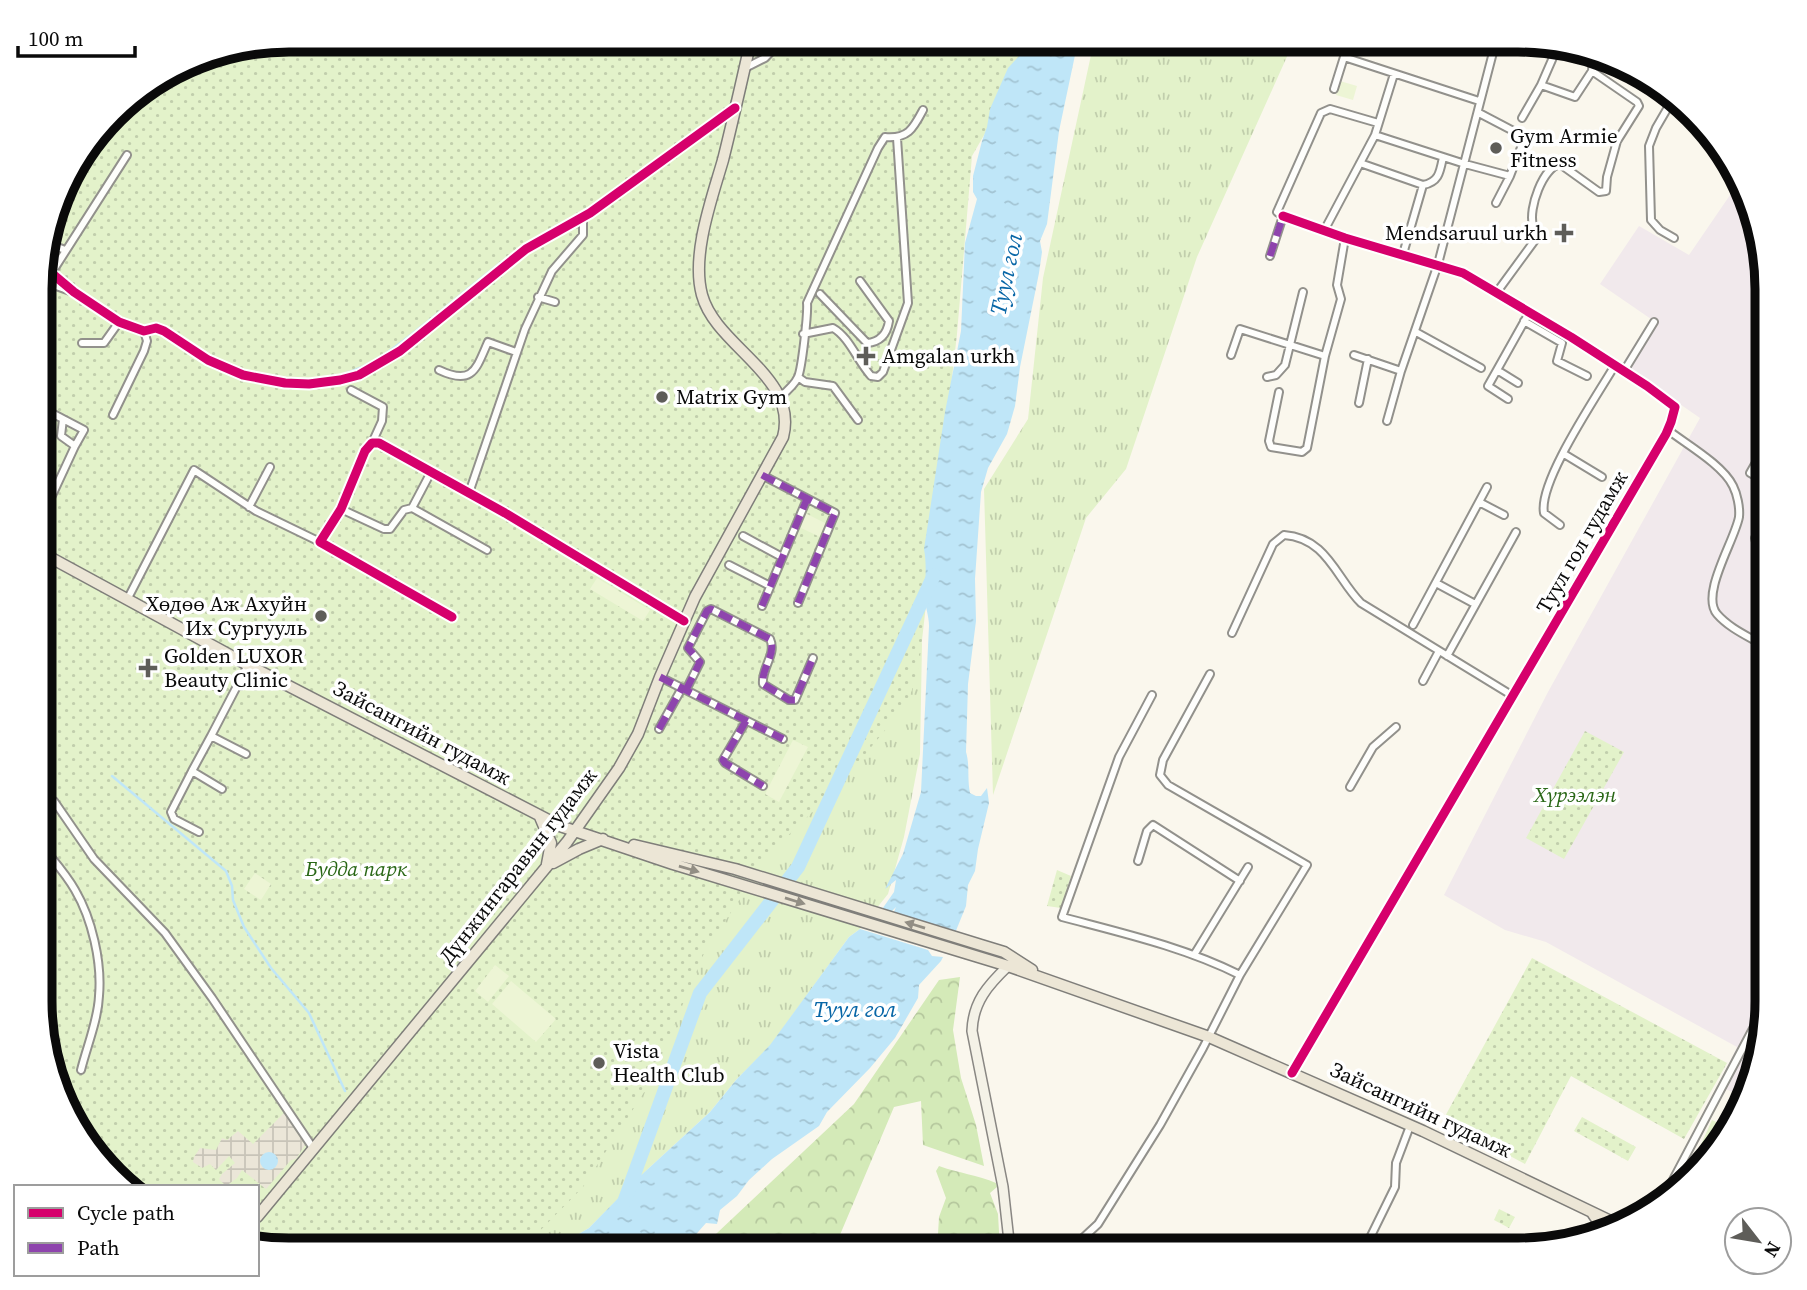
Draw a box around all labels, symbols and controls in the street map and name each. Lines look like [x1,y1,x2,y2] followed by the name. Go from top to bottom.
[18,14,135,58] scale bar
[28,24,83,53] text: 100 m
[1510,121,1618,174] place label: Gym Armie Fitness
[1488,140,1504,156] marker: Gym Armie Fitness
[1385,218,1548,247] place label: Mendsaruul urkh
[1554,223,1574,243] marker: Mendsaruul urkh
[982,230,1030,318] water label: Туул гол
[882,341,1015,370] place label: Amgalan urkh
[856,346,876,366] marker: Amgalan urkh
[676,382,787,411] place label: Matrix Gym
[654,389,670,405] marker: Matrix Gym
[1529,465,1634,618] street label: Туул гол гудамж
[146,589,307,642] place label: Хөдөө Аж Ахуйн Их Сургууль
[313,608,329,624] marker: Хөдөө Аж Ахуйн Их Сургууль
[164,641,304,694] place label: Golden LUXOR Beauty Clinic
[138,658,158,678] marker: Golden LUXOR Beauty Clinic
[328,673,516,792] street label: Зайсангийн гудамж
[432,762,603,970] street label: Дүнжингаравын гудамж
[1533,780,1616,809] park label: Хүрээлэн
[304,854,408,883] park label: Будда парк
[679,864,700,874] one-way arrow
[785,896,806,906] one-way arrow
[905,919,926,929] one-way arrow
[814,993,897,1025] water label: Туул гол
[613,1036,725,1089] place label: Vista Health Club
[591,1055,607,1071] marker: Vista Health Club
[1326,1055,1517,1164] street label: Зайсангийн гудамж
[14,1185,259,1276] legend
[77,1198,175,1227] text: Cycle path
[1723,1206,1793,1276] north arrow
[77,1233,120,1262] text: Path
[1758,1237,1787,1263] text: N

